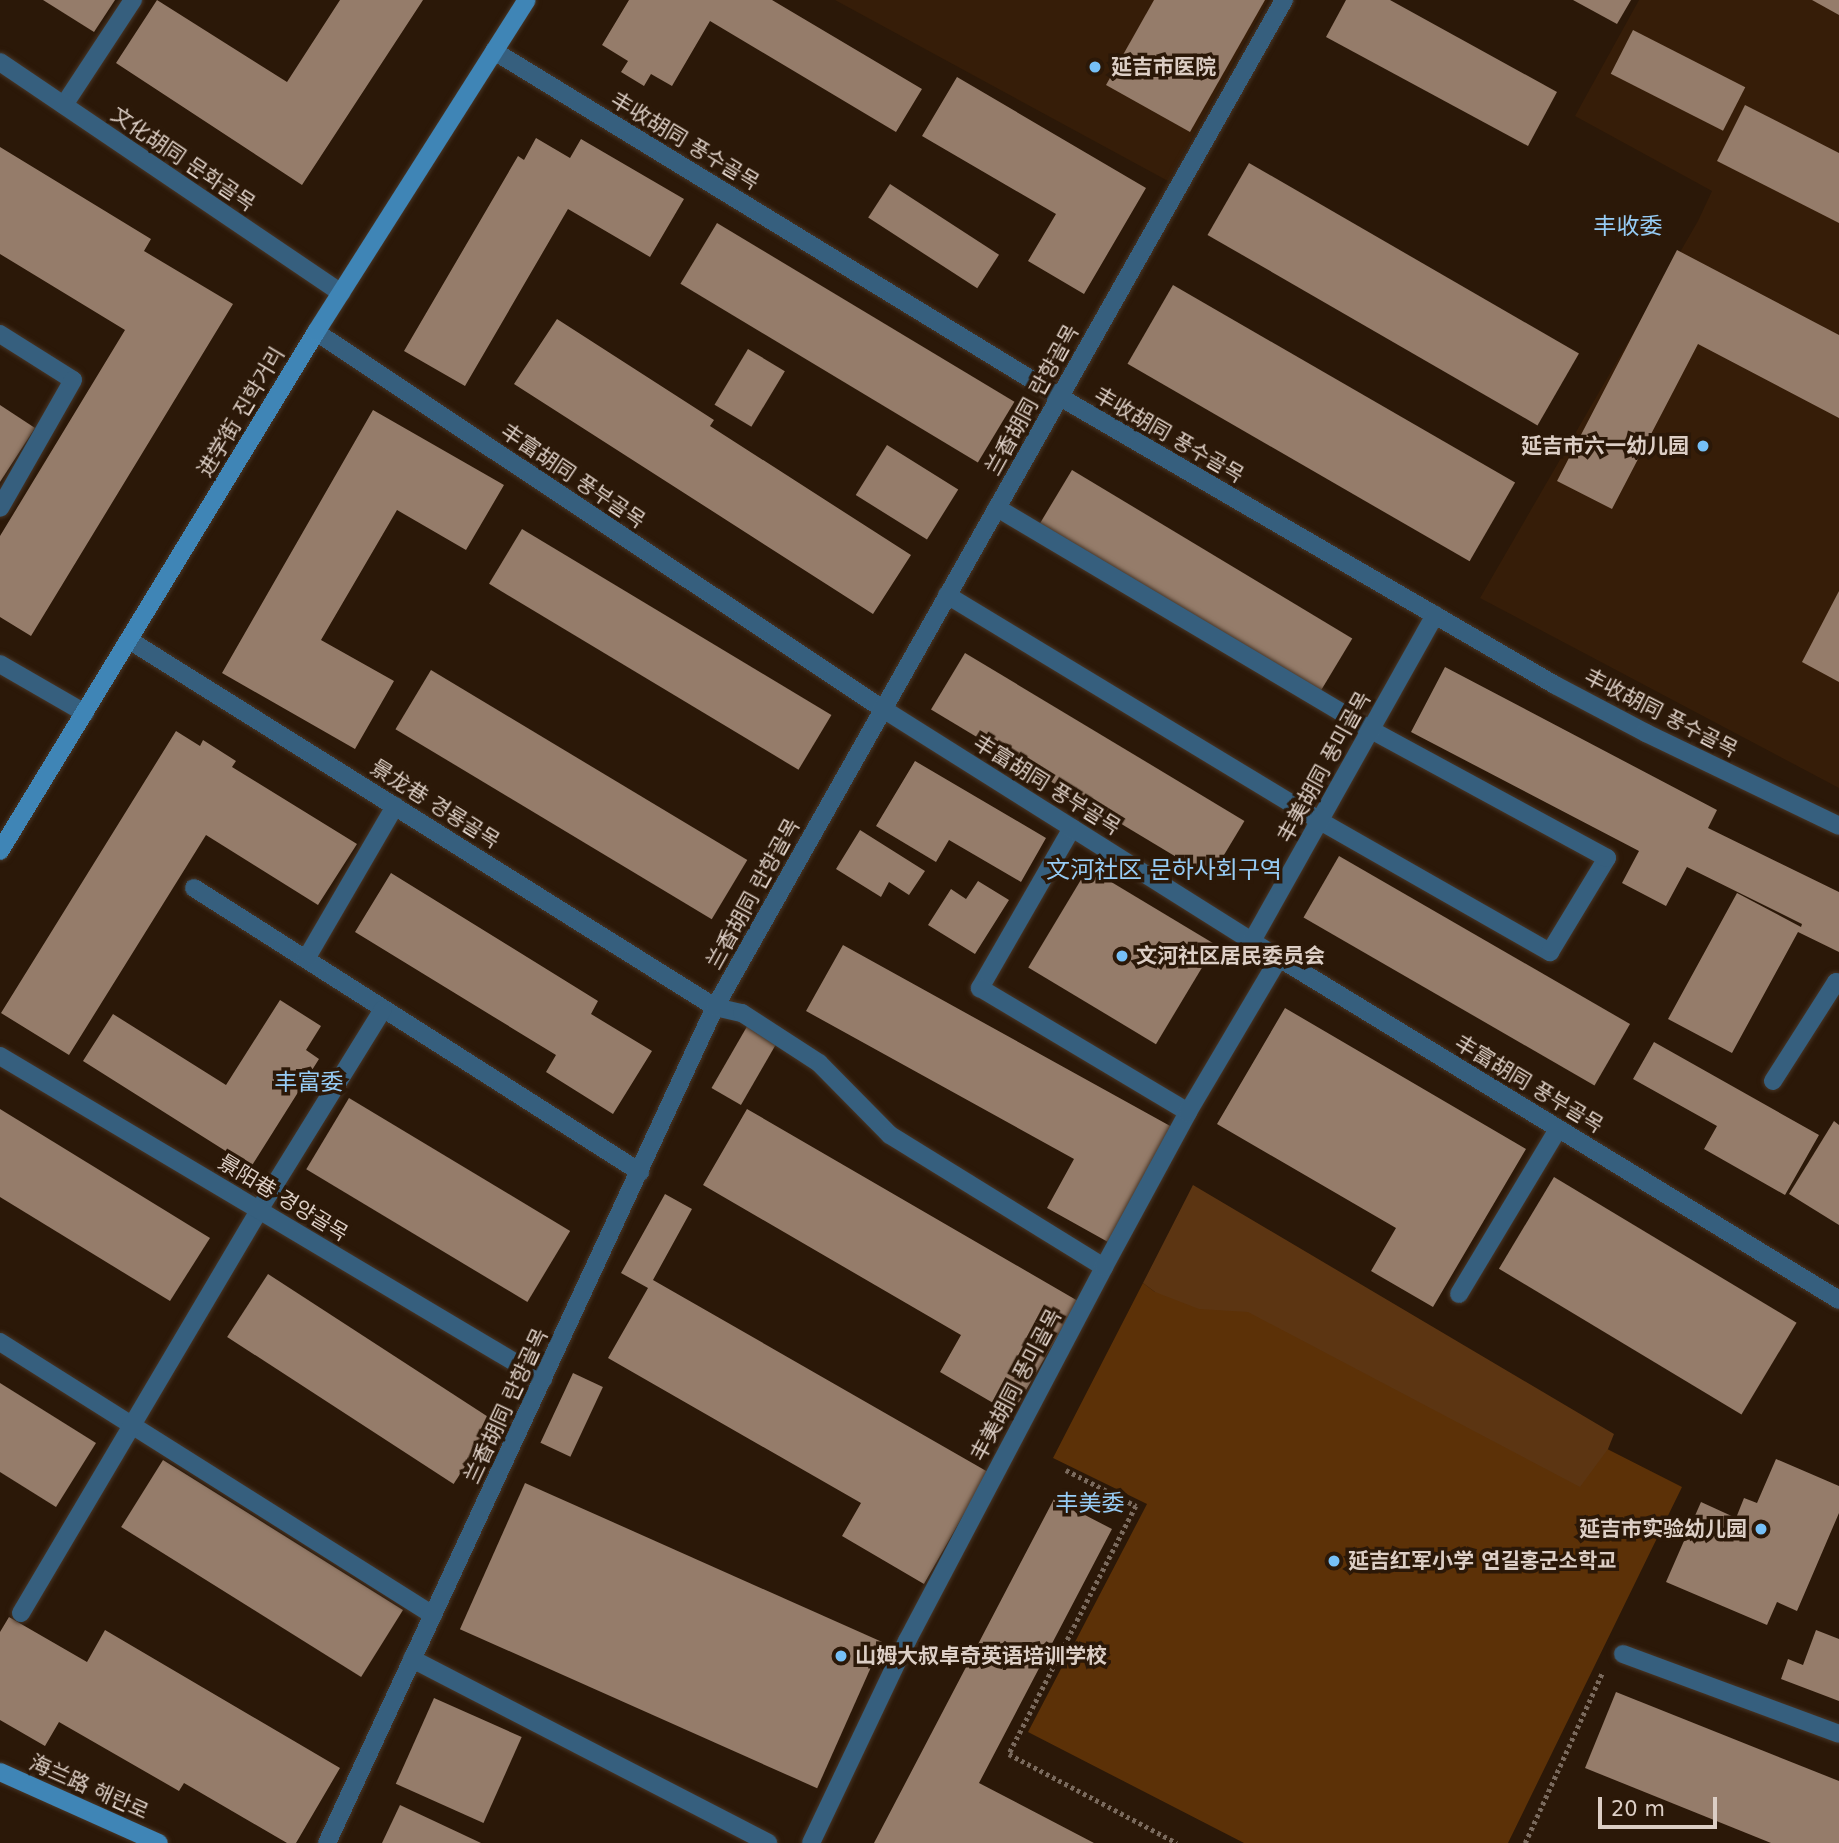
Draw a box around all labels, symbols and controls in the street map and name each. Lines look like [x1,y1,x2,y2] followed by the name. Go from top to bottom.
[1111,54,1216,80] place label: 延吉市医院
[1085,57,1105,77] marker: 延吉市医院
[607,87,763,195] street label: 丰收胡同 풍수골목
[106,102,260,216] street label: 文化胡同 문화골목
[1594,212,1662,240] district label: 丰收委
[980,320,1084,480] street label: 兰香胡同 란향골목
[192,343,290,481] street label: 进学街 진학거리
[1090,382,1248,488] street label: 丰收胡同 풍수골목
[496,419,650,533] street label: 丰富胡同 풍부골목
[1521,433,1689,459] place label: 延吉市六一幼儿园
[1695,438,1711,454] marker: 延吉市六一幼儿园
[1580,664,1742,762] street label: 丰收胡同 풍수골목
[1272,687,1376,847] street label: 丰美胡同 풍미골목
[969,730,1125,840] street label: 丰富胡同 풍부골목
[366,754,504,854] street label: 景龙巷 경룡골목
[701,814,805,974] street label: 兰香胡同 란향골목
[1046,857,1282,885] district label: 文河社区 문하사회구역
[1136,943,1325,969] place label: 文河社区居民委员会
[1114,948,1130,964] marker: 文河社区居民委员会
[1451,1030,1607,1138] street label: 丰富胡同 풍부골목
[275,1068,343,1096] district label: 丰富委
[214,1149,352,1247] street label: 景阳巷 경양골목
[965,1305,1067,1465] street label: 丰美胡同 풍미골목
[459,1325,553,1487] street label: 兰香胡同 란향골목
[1056,1489,1124,1517] district label: 丰美委
[1579,1516,1747,1542] place label: 延吉市实验幼儿园
[1753,1521,1769,1537] marker: 延吉市实验幼儿园
[1348,1548,1617,1574] place label: 延吉红军小学 연길홍군소학교
[1326,1553,1342,1569] marker: 延吉红军小学 연길홍군소학교
[855,1643,1107,1669] place label: 山姆大叔卓奇英语培训学校
[833,1648,849,1664] marker: 山姆大叔卓奇英语培训学校
[26,1750,152,1824] street label: 海兰路 해란로
[1601,1784,1720,1828] scale bar
[1611,1797,1665,1821] text: 20 m

